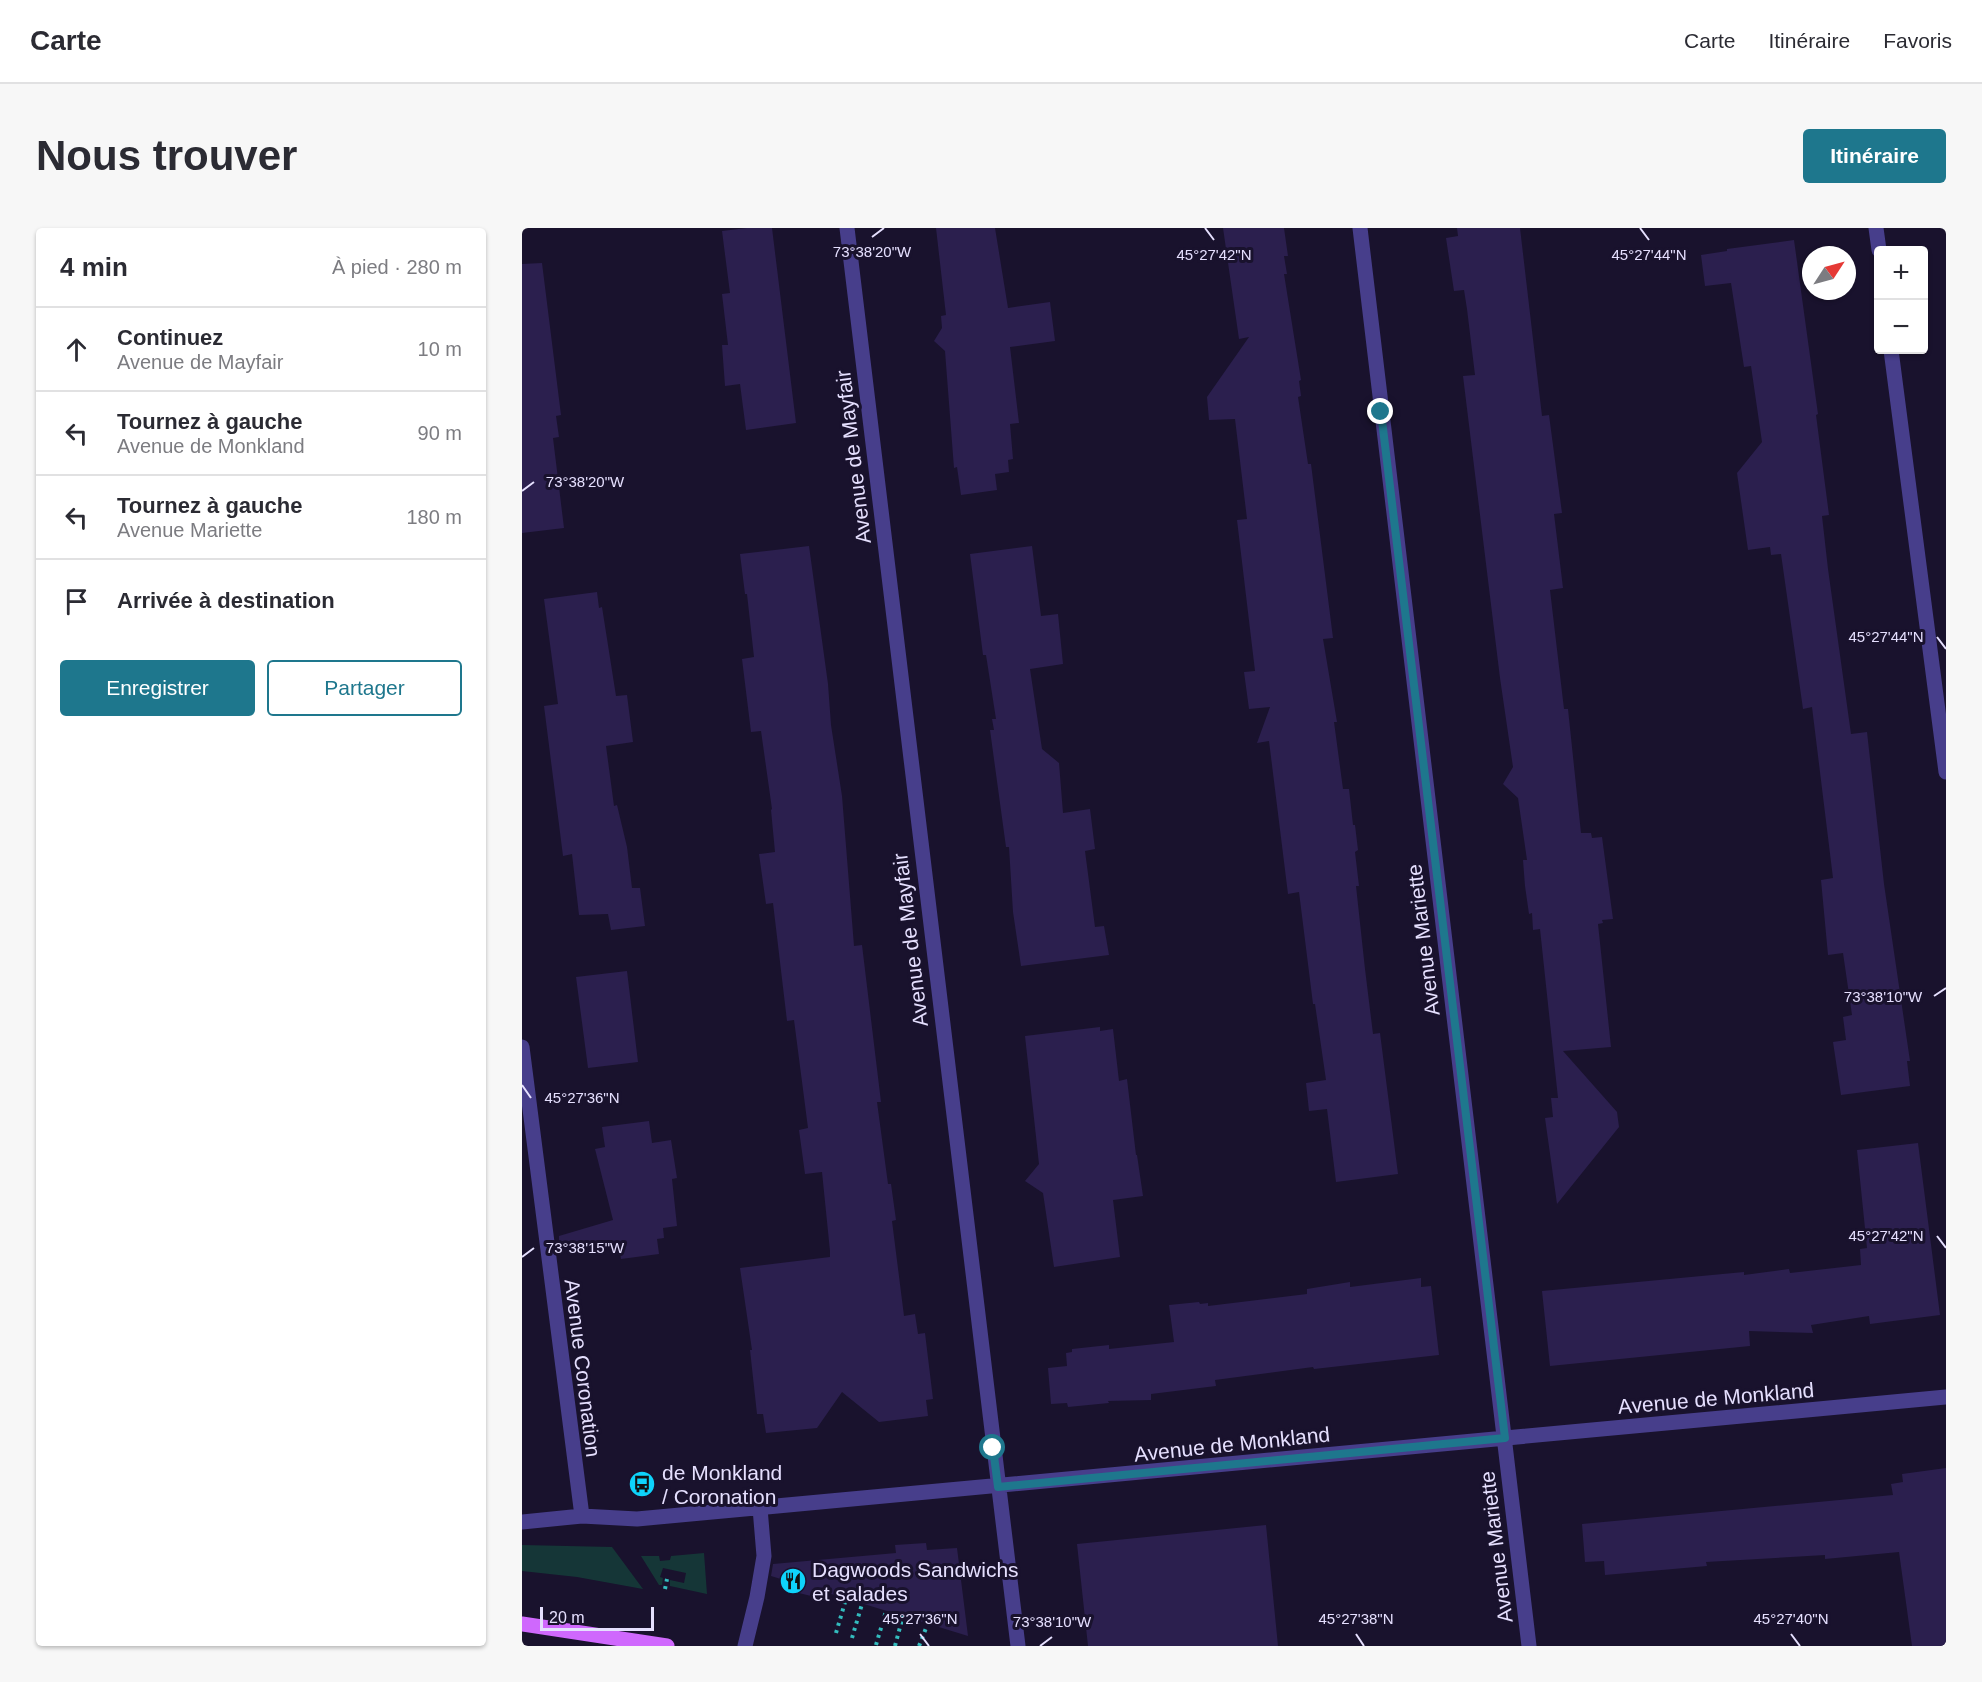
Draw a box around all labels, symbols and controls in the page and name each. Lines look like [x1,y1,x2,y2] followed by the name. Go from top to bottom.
[30,25,102,56] text: Carte
[1684,29,1735,52] text: Carte
[1768,29,1850,52] text: Itinéraire
[1883,29,1952,52] text: Favoris
[1803,129,1946,183] button: Itinéraire
[36,132,297,179] text: Nous trouver
[833,243,912,260] text: 73°38'20"W
[1176,246,1252,263] text: 45°27'42"N
[1611,246,1687,263] text: 45°27'44"N
[1802,246,1856,300] north arrow
[1874,246,1928,354] map controls
[1874,246,1928,300] button: +
[60,252,128,282] text: 4 min
[332,256,462,278] text: À pied · 280 m
[1874,300,1928,354] button: −
[117,325,223,350] text: Continuez
[60,333,93,366] icon: ahead
[418,338,462,360] text: 10 m
[117,351,283,373] text: Avenue de Mayfair
[831,369,875,545] street label: Avenue de Mayfair
[1367,398,1393,424] route end
[117,409,302,434] text: Tournez à gauche
[60,417,93,450] icon: left
[418,422,462,444] text: 90 m
[117,435,305,457] text: Avenue de Monkland
[546,473,625,490] text: 73°38'20"W
[117,493,302,518] text: Tournez à gauche
[60,501,93,534] icon: left
[406,506,462,528] text: 180 m
[117,519,262,541] text: Avenue Mariette
[60,585,93,618] icon: arrive
[117,588,335,613] text: Arrivée à destination
[1848,628,1924,645] text: 45°27'44"N
[60,660,255,716] button: Enregistrer
[267,660,462,716] button: Partager
[888,852,932,1028] street label: Avenue de Mayfair
[1402,863,1444,1017] street label: Avenue Mariette
[1844,988,1923,1005] text: 73°38'10"W
[544,1089,620,1106] text: 45°27'36"N
[1848,1227,1924,1244] text: 45°27'42"N
[546,1239,625,1256] text: 73°38'15"W
[561,1278,605,1458] street label: Avenue Coronation
[1617,1378,1815,1418] street label: Avenue de Monkland
[1133,1422,1331,1466] street label: Avenue de Monkland
[979,1434,1005,1460] route start
[662,1461,782,1508] place label: de Monkland / Coronation
[627,1469,657,1499] bus stop icon: de Monkland / Coronation
[1475,1470,1517,1624] street label: Avenue Mariette
[812,1558,1019,1605] place label: Dagwoods Sandwichs et salades
[778,1566,808,1596] restaurant icon: Dagwoods Sandwichs et salades
[540,1604,654,1632] scale bar
[549,1609,585,1626] text: 20 m
[882,1610,958,1627] text: 45°27'36"N
[1318,1610,1394,1627] text: 45°27'38"N
[1753,1610,1829,1627] text: 45°27'40"N
[1013,1613,1092,1630] text: 73°38'10"W

